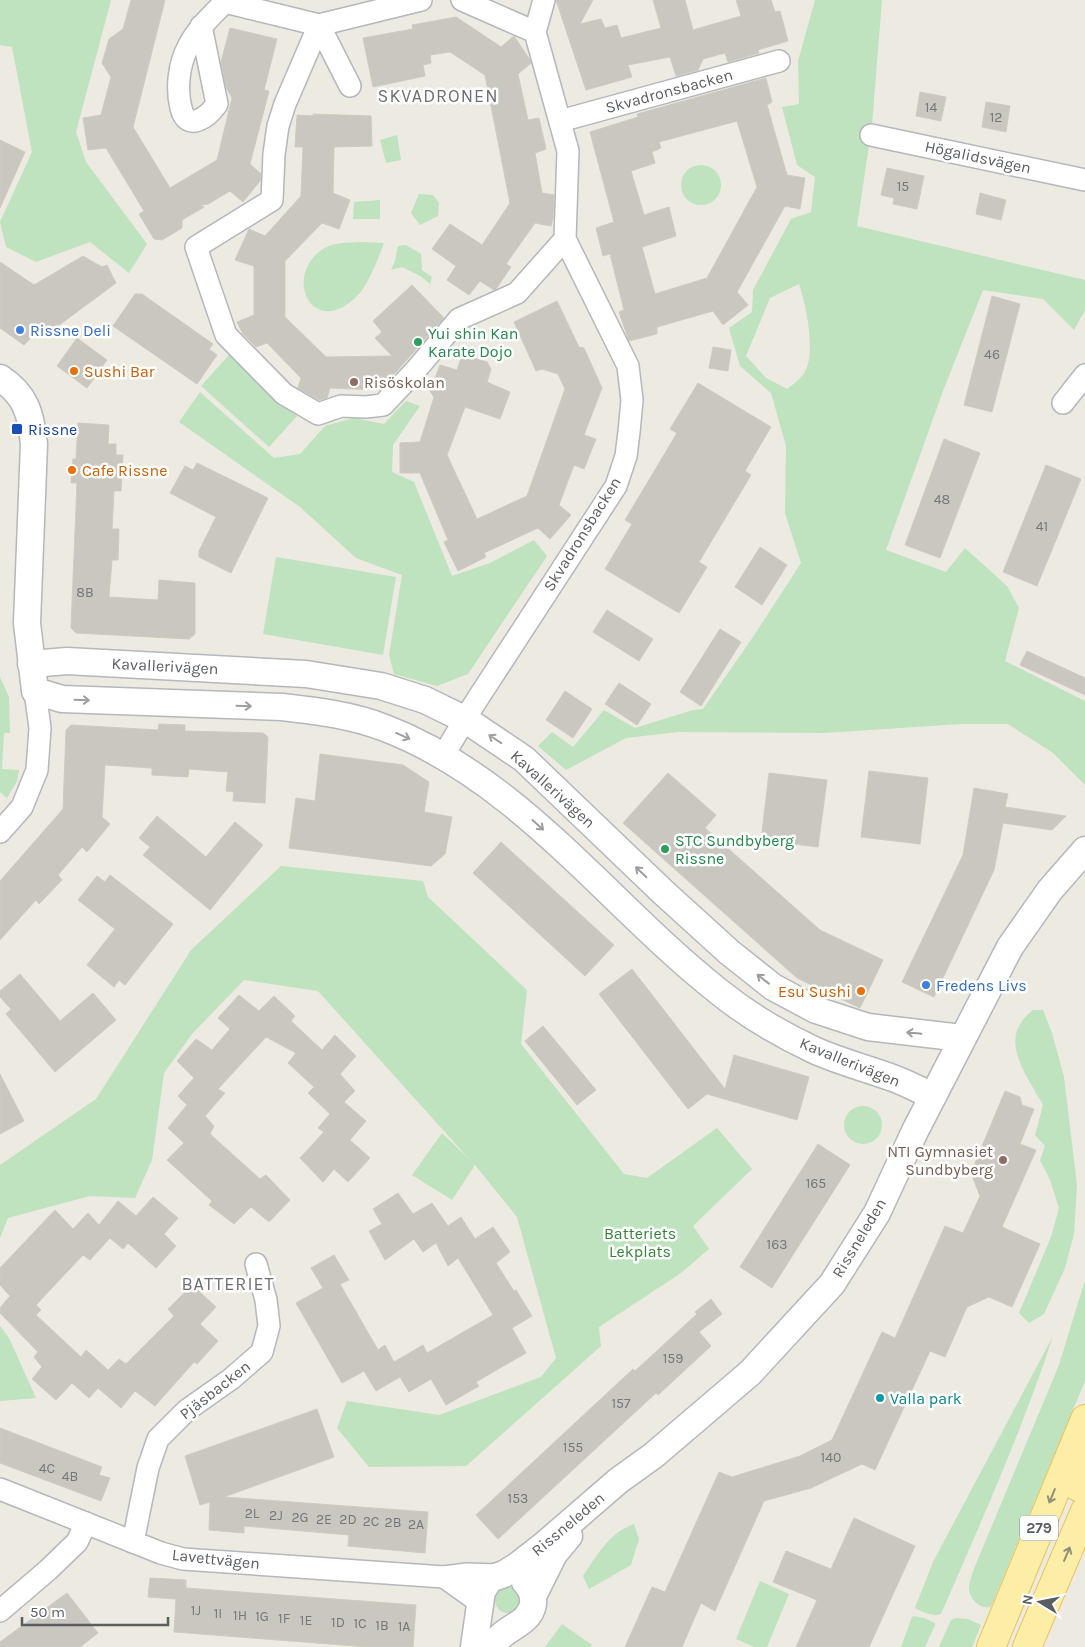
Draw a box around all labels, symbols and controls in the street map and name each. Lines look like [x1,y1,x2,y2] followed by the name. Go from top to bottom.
[603,65,735,117] street label: Skvadronsbacken
[378,85,498,107] district label: SKVADRONEN
[925,99,937,116] house number: 14
[990,109,1002,126] house number: 12
[923,136,1033,178] street label: Högalidsvägen
[897,178,909,195] house number: 15
[30,321,111,340] place label: Rissne Deli
[14,324,26,336] marker: Rissne Deli
[428,324,518,361] place label: Yui shin Kan Karate Dojo
[412,336,424,348] marker: Yui shin Kan Karate Dojo
[984,346,1000,363] house number: 46
[84,362,155,381] place label: Sushi Bar
[68,365,80,377] marker: Sushi Bar
[364,373,445,392] place label: Risöskolan
[348,376,360,388] marker: Risöskolan
[28,420,77,439] place label: Rissne
[10,422,24,436] marker: Rissne
[82,461,167,480] place label: Cafe Rissne
[66,464,78,476] marker: Cafe Rissne
[539,473,625,595] street label: Skvadronsbacken
[934,491,950,508] house number: 48
[1036,518,1048,535] house number: 41
[76,584,94,601] house number: 8B
[111,654,219,678] street label: Kavallerivägen
[74,695,90,705] one-way arrow
[236,702,252,711] one-way arrow
[395,731,410,741] one-way arrow
[488,734,502,744] one-way arrow
[507,746,599,832] street label: Kavallerivägen
[531,820,544,831] one-way arrow
[675,831,794,868] place label: STC Sundbyberg Rissne
[659,843,671,855] marker: STC Sundbyberg Rissne
[635,865,647,878] one-way arrow
[756,974,770,984] one-way arrow
[936,976,1027,995] place label: Fredens Livs
[920,979,932,991] marker: Fredens Livs
[778,982,851,1001] place label: Esu Sushi
[855,985,867,997] marker: Esu Sushi
[906,1028,922,1038] one-way arrow
[797,1033,903,1091] street label: Kavallerivägen
[887,1142,993,1179] place label: NTI Gymnasiet Sundbyberg
[997,1154,1009,1166] marker: NTI Gymnasiet Sundbyberg
[806,1175,826,1192] house number: 165
[828,1195,890,1281] street label: Rissneleden
[604,1224,676,1261] park label: Batteriets Lekplats
[767,1236,787,1253] house number: 163
[181,1273,275,1295] district label: BATTERIET
[663,1350,683,1367] house number: 159
[176,1356,254,1424] street label: Pjäsbacken
[890,1389,962,1408] place label: Valla park
[874,1392,886,1404] marker: Valla park
[611,1395,631,1412] house number: 157
[563,1439,583,1456] house number: 155
[821,1449,841,1466] house number: 140
[39,1460,55,1477] house number: 4C
[62,1468,78,1485] house number: 4B
[528,1488,608,1560] street label: Rissneleden
[1047,1488,1056,1503] one-way arrow
[508,1490,528,1507] house number: 153
[245,1505,260,1522] house number: 2L
[269,1507,283,1524] house number: 2J
[291,1509,309,1526] house number: 2G
[316,1511,332,1528] house number: 2E
[339,1511,357,1528] house number: 2D
[363,1513,379,1530] house number: 2C
[385,1514,401,1531] house number: 2B
[408,1516,424,1533] house number: 2A
[1020,1516,1058,1540] road number: 279
[171,1545,261,1573] street label: Lavettvägen
[1063,1547,1072,1562] one-way arrow
[1015,1577,1065,1627] north arrow
[1018,1593,1037,1606] text: N
[22,1594,169,1626] scale bar
[191,1602,201,1619] house number: 1J
[30,1603,65,1621] text: 50 m
[214,1605,222,1622] house number: 1I
[233,1607,247,1624] house number: 1H
[255,1608,269,1625] house number: 1G
[278,1610,290,1627] house number: 1F
[300,1612,312,1629] house number: 1E
[331,1614,345,1631] house number: 1D
[353,1615,367,1632] house number: 1C
[375,1617,389,1634] house number: 1B
[398,1618,410,1635] house number: 1A

